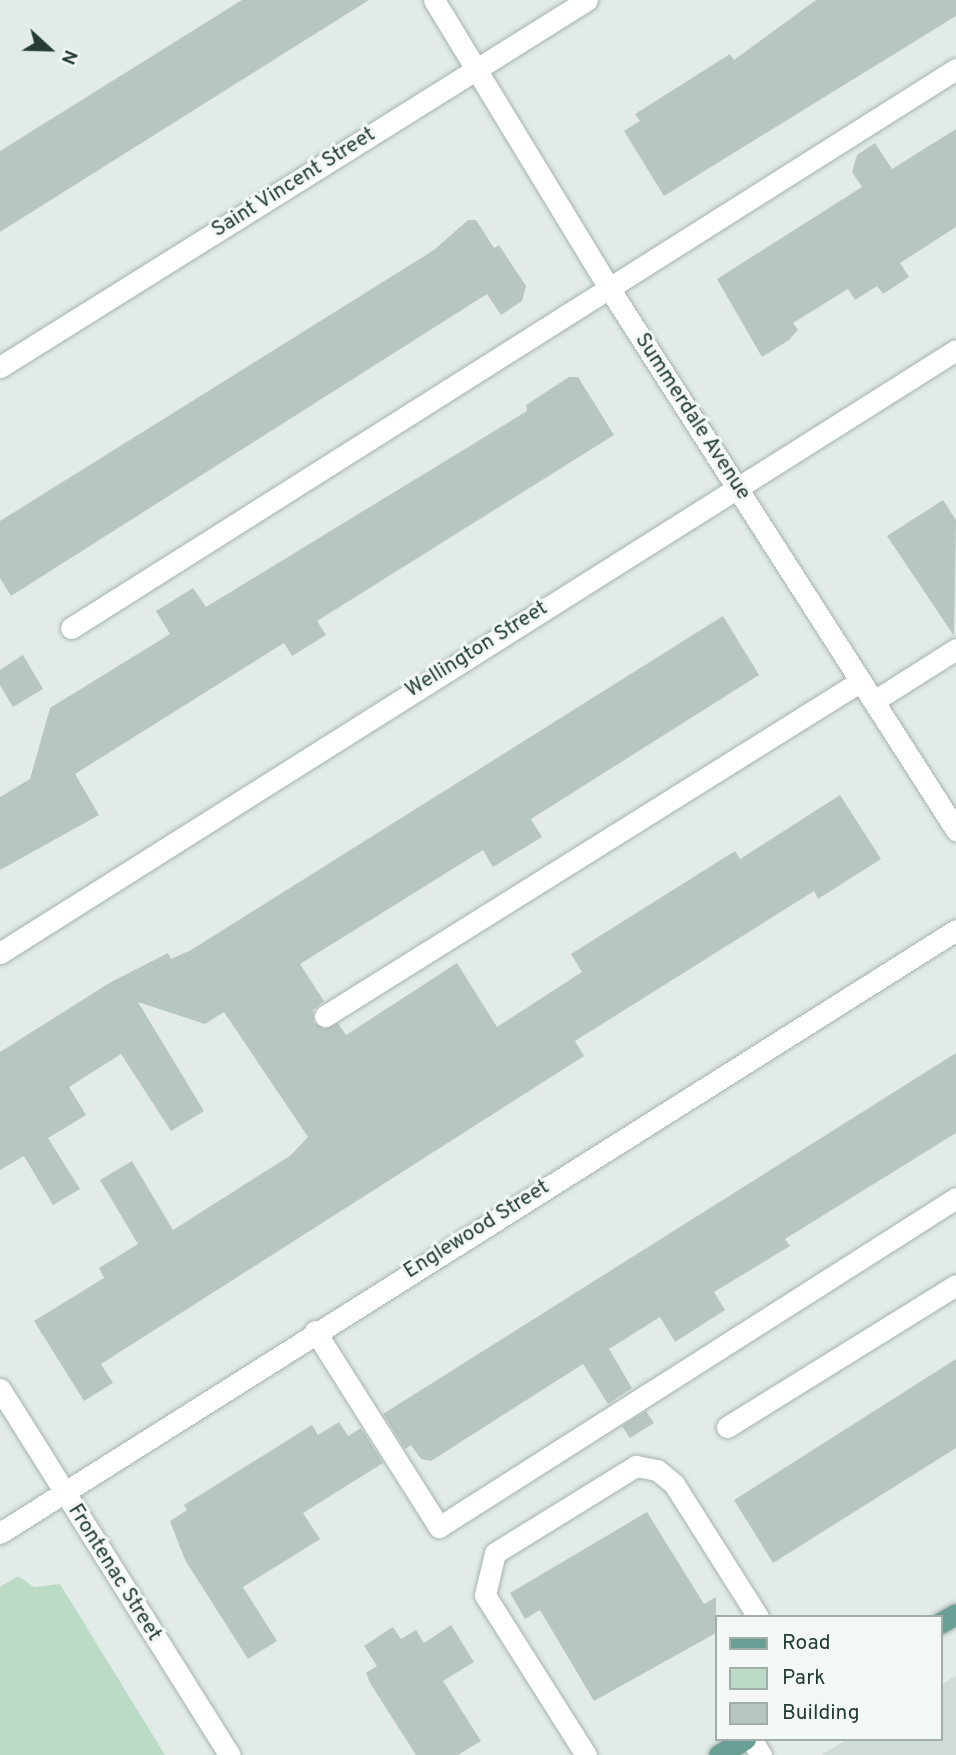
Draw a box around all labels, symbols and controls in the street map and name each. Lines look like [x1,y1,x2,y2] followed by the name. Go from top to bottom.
[14,14,84,84] north arrow
[55,46,82,68] text: N
[207,122,381,244] street label: Saint Vincent Street
[628,329,756,505] street label: Summerdale Avenue
[401,596,553,704] street label: Wellington Street
[400,1175,554,1285] street label: Englewood Street
[62,1500,166,1646] street label: Frontenac Street
[715,1615,942,1741] legend
[782,1630,831,1657] text: Road
[782,1665,825,1692] text: Park
[782,1700,860,1727] text: Building

